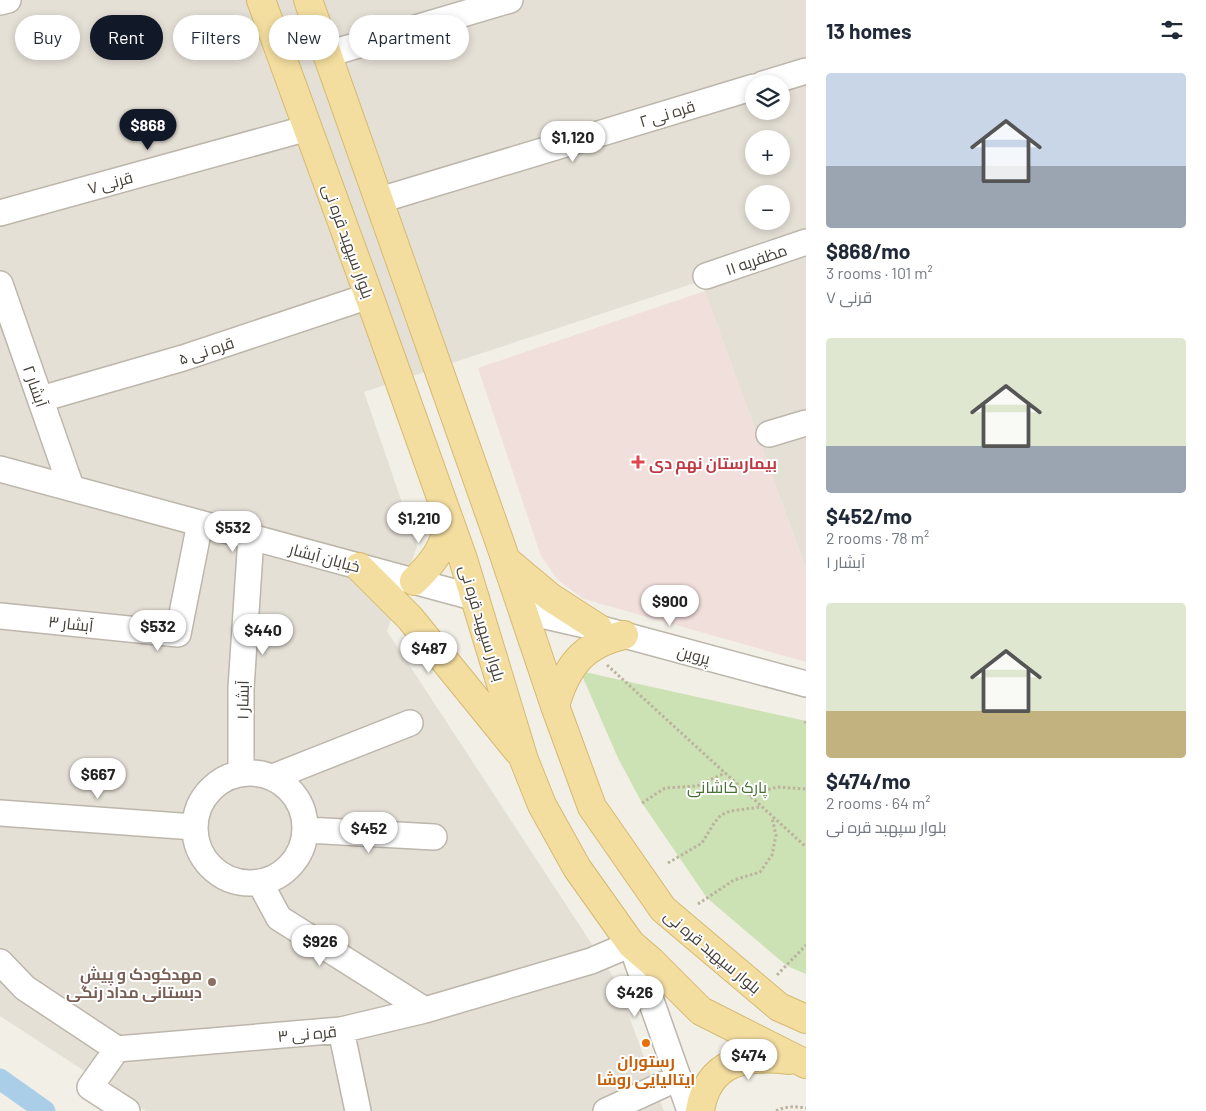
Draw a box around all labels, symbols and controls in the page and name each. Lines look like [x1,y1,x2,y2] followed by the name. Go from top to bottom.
[15,15,80,60] chip: Buy
[90,15,163,60] chip: Rent
[173,15,259,60] chip: Filters
[269,15,339,60] chip: New
[349,15,469,60] chip: Apartment
[1158,16,1186,44] icon: filters
[826,18,911,43] text: 13 homes
[745,75,790,230] map controls
[745,75,790,120] button: layers
[637,96,698,132] street label: قره نی ۲
[961,106,1051,196] icon: home
[118,108,178,151] pin: $868
[130,115,166,134] text: $868
[532,120,614,163] pin: $1,120
[552,127,594,146] text: $1,120
[745,130,790,175] button: +
[85,167,135,199] street label: قرنی ۷
[318,181,379,302] street label: بلوار سپهبد قره نی
[745,185,790,230] button: −
[826,238,911,263] text: $868/mo
[723,240,790,279] street label: مظفریه ۱۱
[826,263,933,282] text: 3 rooms · 101 m²
[826,287,872,306] text: قرنی ۷
[176,332,237,370] street label: قره نی ۵
[19,363,52,410] street label: آبشار ۲
[961,371,1051,461] icon: home
[649,453,777,475] place label: بیمارستان نهم دی
[631,455,645,469] marker: بیمارستان نهم دی
[378,502,460,544] pin: $1,210
[826,503,912,528] text: $452/mo
[398,508,440,527] text: $1,210
[203,510,263,553] pin: $532
[215,517,251,536] text: $532
[826,528,929,547] text: 2 rooms · 78 m²
[286,538,362,577] street label: خیابان آبشار
[826,552,865,571] text: آبشار ۱
[454,563,510,684] street label: بلوار سپهبد قره نی
[640,584,700,627] pin: $900
[652,591,688,610] text: $900
[128,610,188,652] pin: $532
[47,611,95,636] street label: آبشار ۳
[233,614,293,656] pin: $440
[140,616,176,635] text: $532
[244,620,282,639] text: $440
[399,632,459,674] pin: $487
[961,636,1051,726] icon: home
[411,638,447,657] text: $487
[675,641,713,671] street label: پروین
[232,679,253,720] street label: آبشار ۱
[68,758,128,800] pin: $667
[81,764,115,783] text: $667
[826,768,911,793] text: $474/mo
[687,777,768,799] park label: پارک کاشانی
[826,793,930,812] text: 2 rooms · 64 m²
[339,812,399,854] pin: $452
[826,817,947,836] text: بلوار سپهبد قره نی
[351,818,387,837] text: $452
[659,905,765,999] street label: بلوار سپهبد قره نی
[290,924,350,967] pin: $926
[302,931,338,950] text: $926
[66,964,202,1002] place label: مهدکودک و پیش دبستانی مداد رنگی
[206,976,218,988] marker: مهدکودک و پیش دبستانی مداد رنگی
[605,976,665,1018] pin: $426
[617,982,653,1001] text: $426
[277,1021,338,1047] street label: قره نی ۳
[640,1037,652,1049] marker: رستوران ایتالیایی روشا
[719,1038,779,1081] pin: $474
[731,1045,767,1064] text: $474
[597,1051,695,1089] place label: رستوران ایتالیایی روشا

